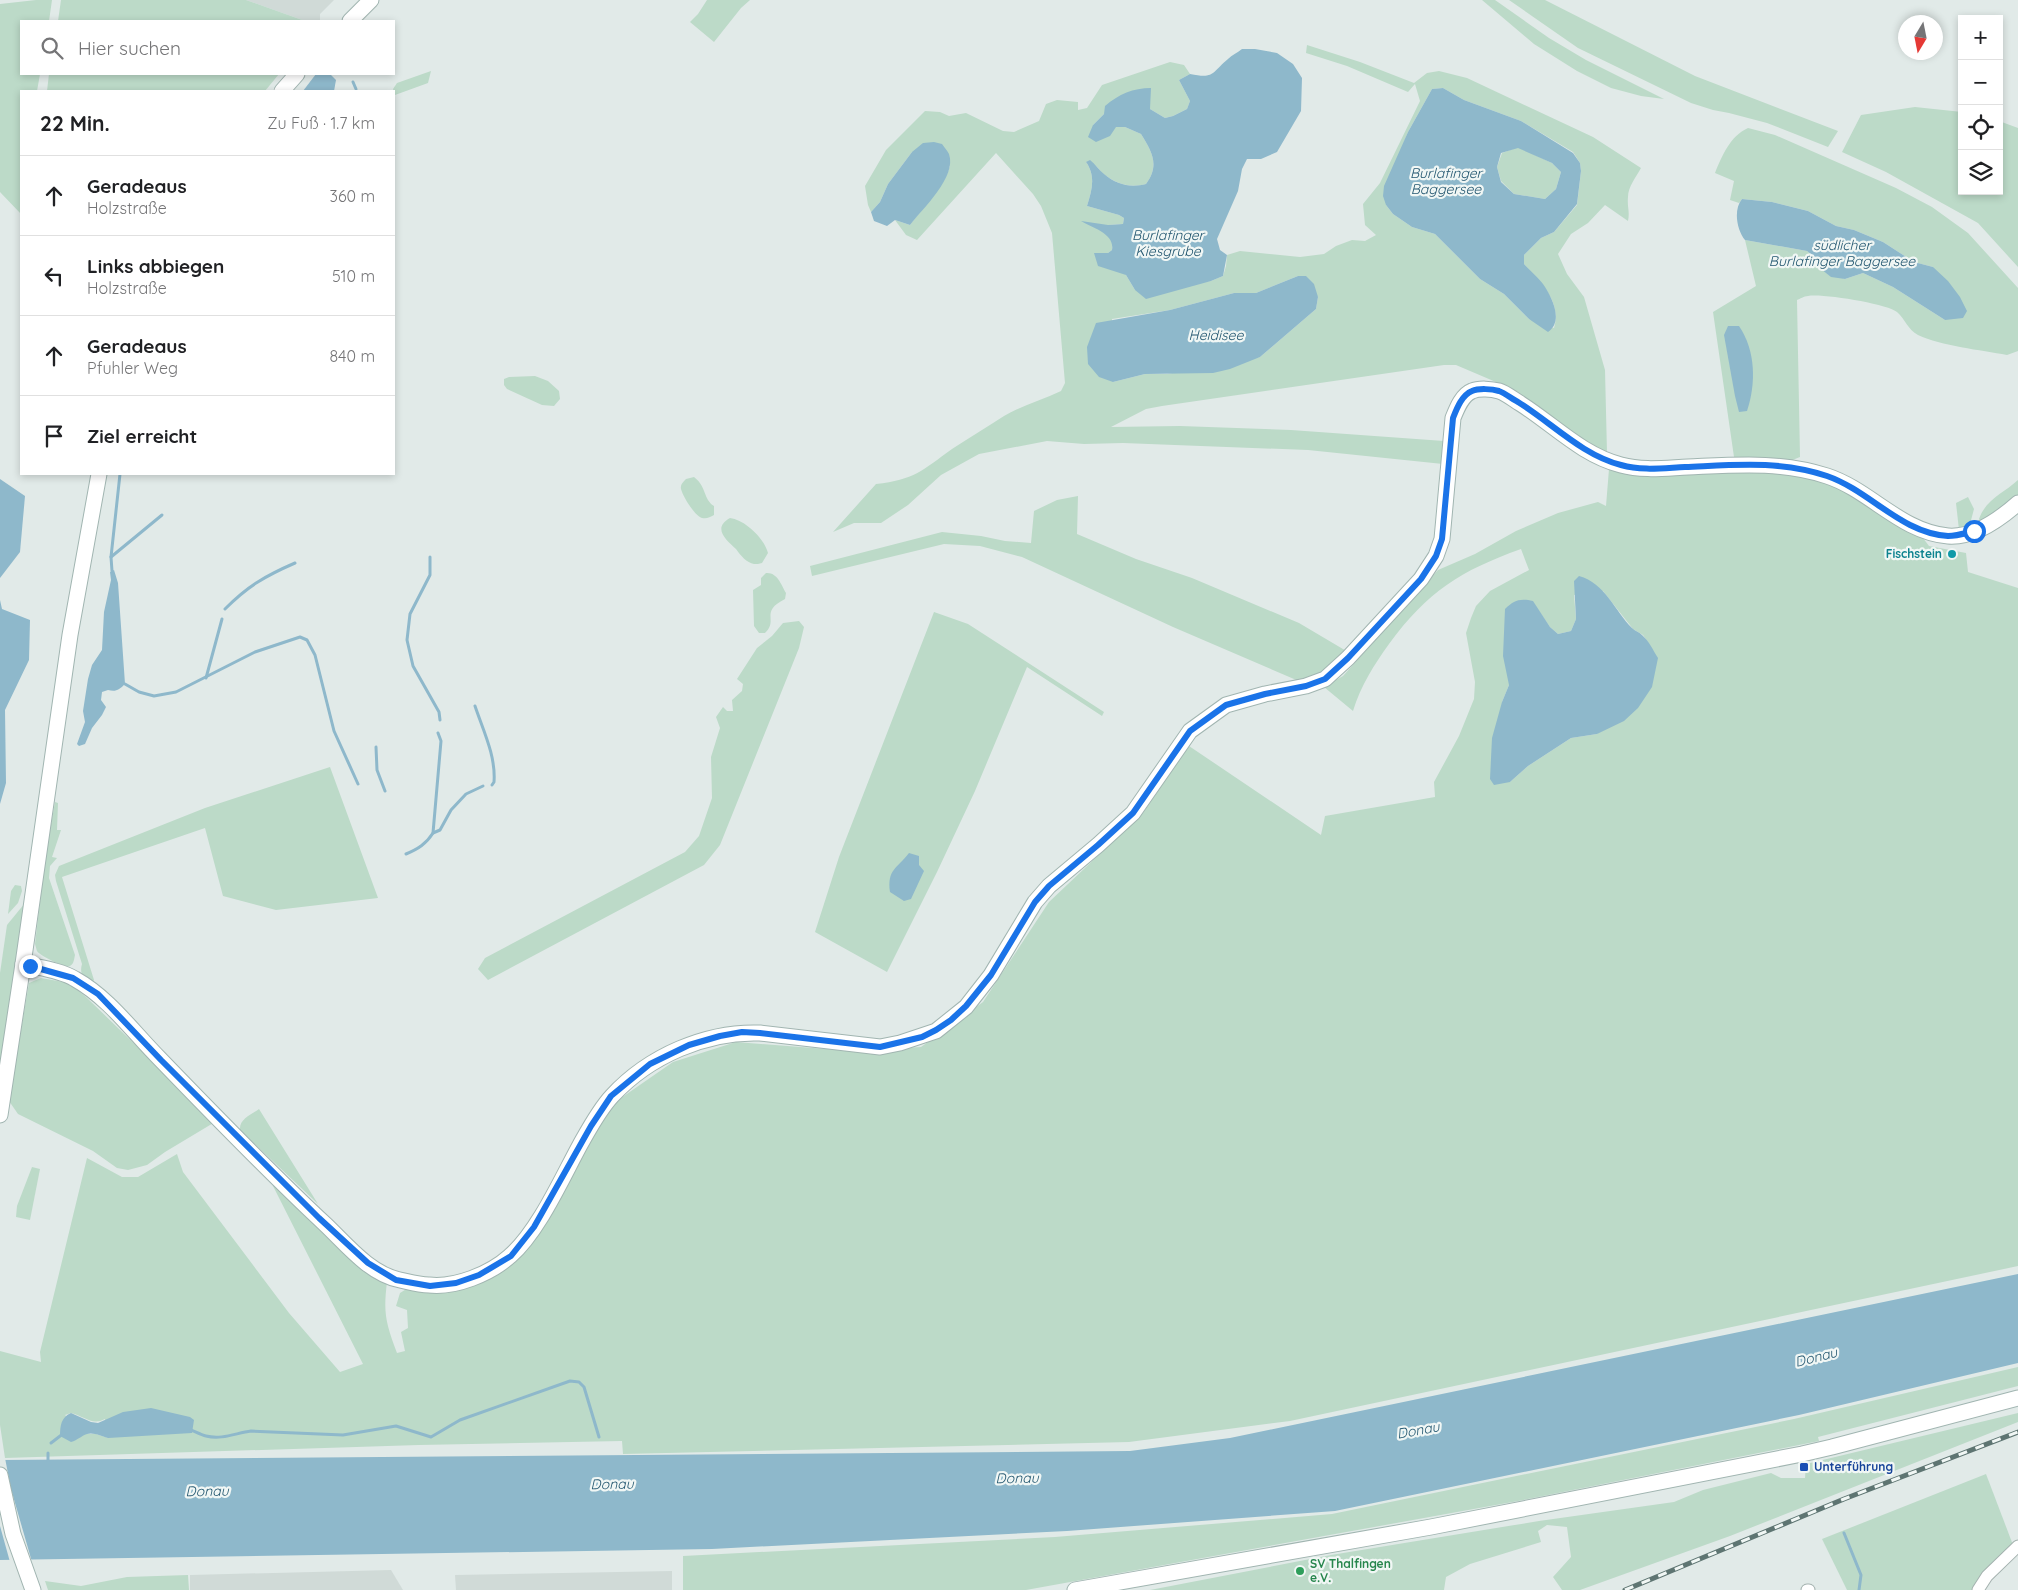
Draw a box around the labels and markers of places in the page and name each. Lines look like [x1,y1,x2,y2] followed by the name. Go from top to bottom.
[1886,546,1942,561] place label: Fischstein
[1946,548,1958,560] marker: Fischstein
[1814,1459,1893,1474] place label: Unterführung
[1798,1461,1810,1473] marker: Unterführung
[1310,1556,1391,1585] place label: SV Thalfingen e.V.
[1294,1565,1306,1577] marker: SV Thalfingen e.V.

